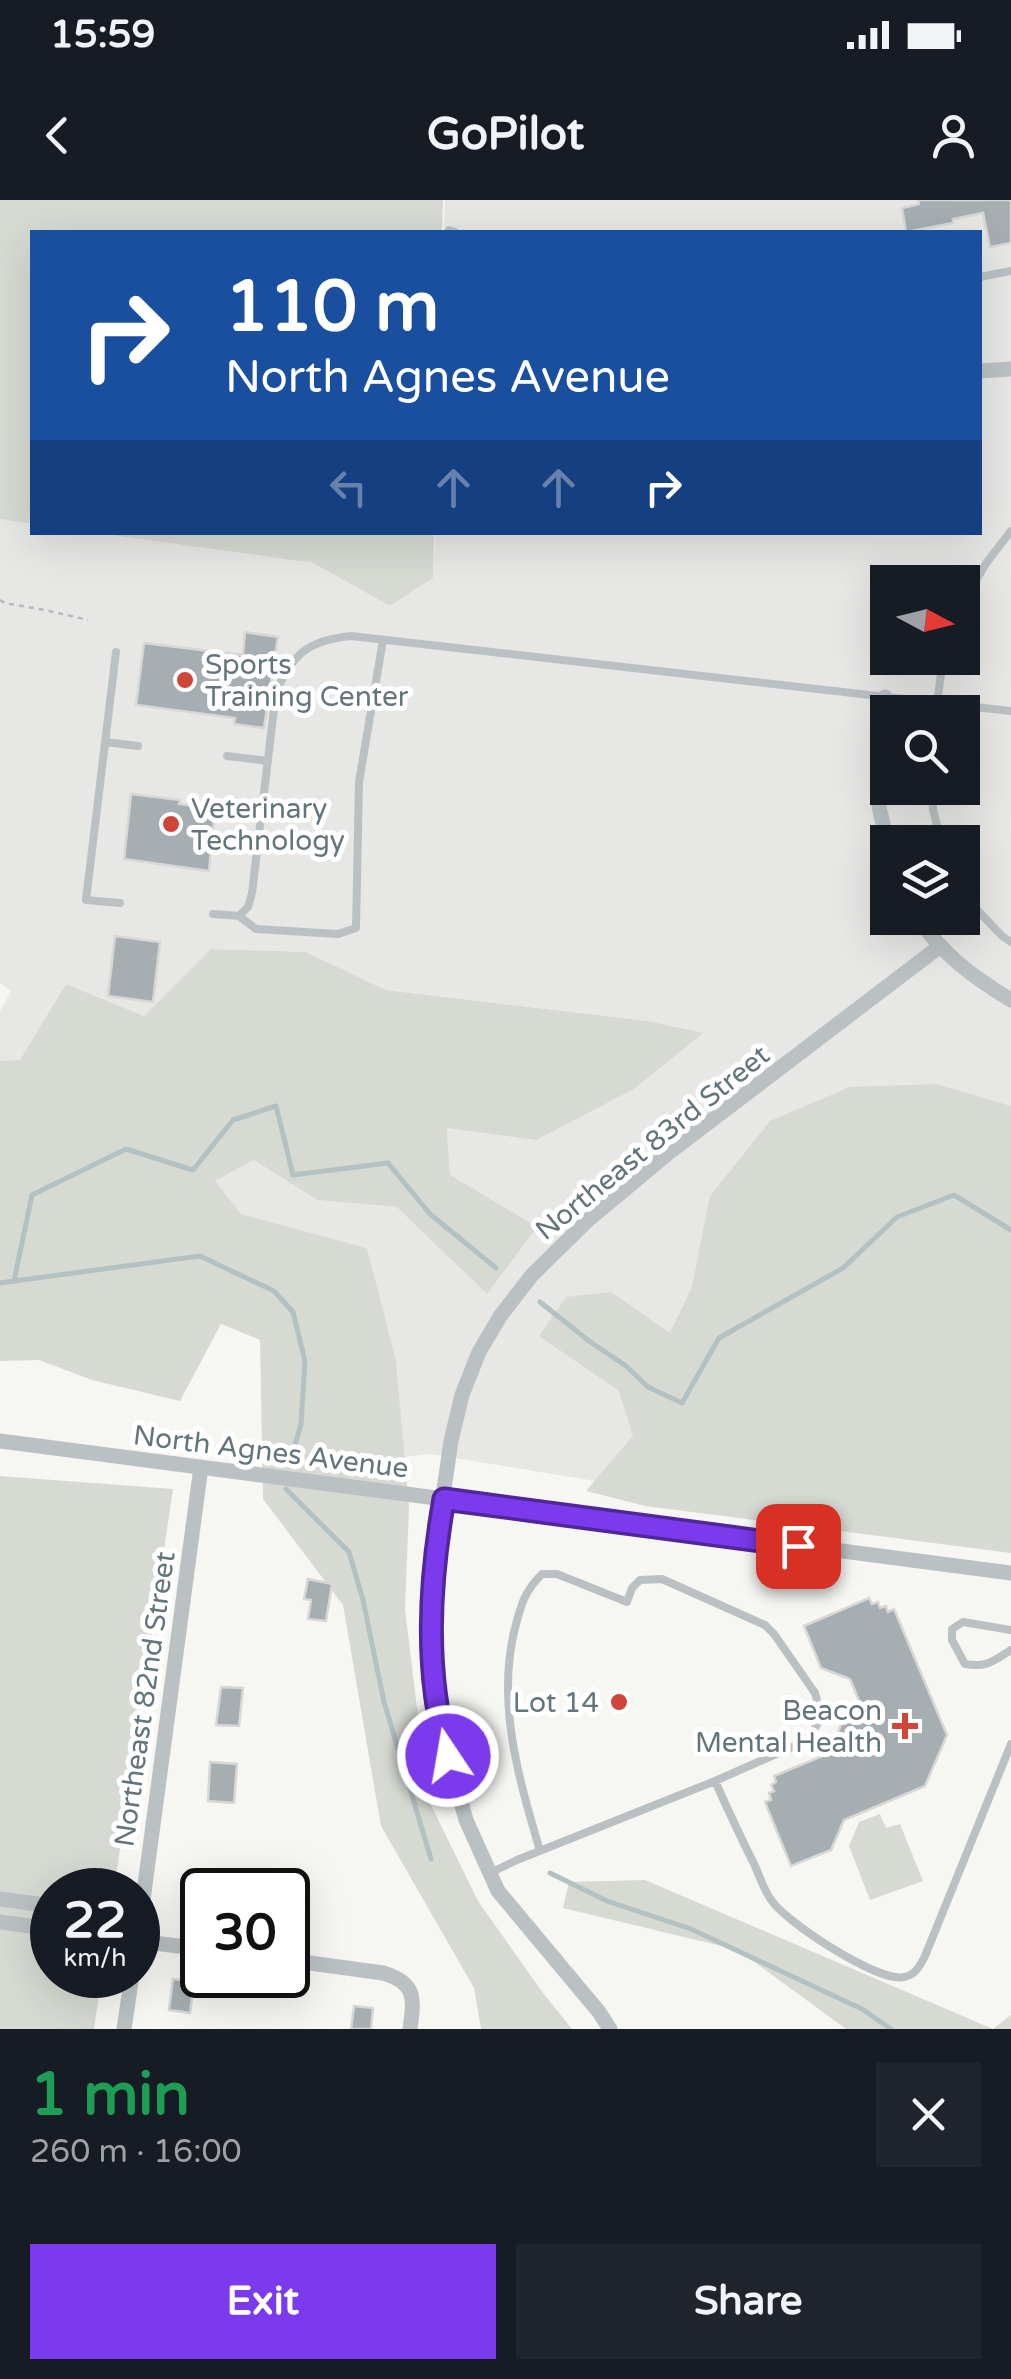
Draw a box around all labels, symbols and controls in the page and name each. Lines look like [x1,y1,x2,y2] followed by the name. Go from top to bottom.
[50,12,155,58] text: 15:59
[30,108,85,163] icon: back
[427,108,584,162] text: GoPilot
[926,108,981,163] icon: person
[225,266,439,350] text: 110 m
[60,270,190,400] icon: right
[225,351,670,405] text: North Agnes Avenue
[321,460,376,515] icon: left
[426,460,481,515] icon: ahead
[531,460,586,515] icon: ahead
[636,460,691,515] icon: right
[870,565,980,675] north arrow
[870,565,980,935] map controls
[205,648,409,714] place label: Sports Training Center
[174,669,196,691] marker: Sports Training Center
[870,695,980,805] button: search
[191,792,345,858] place label: Veterinary Technology
[160,813,182,835] marker: Veterinary Technology
[870,825,980,935] button: layers
[529,1038,777,1248] street label: Northeast 83rd Street
[131,1418,410,1486] street label: North Agnes Avenue
[756,1504,841,1589] pin
[771,1519,826,1574] icon: arrive
[107,1549,183,1849] street label: Northeast 82nd Street
[513,1686,599,1720] place label: Lot 14
[608,1691,630,1713] marker: Lot 14
[695,1694,882,1760] place label: Beacon Mental Health
[396,1704,500,1808] position arrow
[892,1713,918,1739] marker: Beacon Mental Health
[180,1868,310,1998] speed limit sign: 30
[64,1891,126,1951] text: 22
[64,1943,126,1973] text: km/h
[30,2059,190,2131] text: 1 min
[876,2062,981,2167] button: close
[30,2133,242,2171] text: 260 m · 16:00
[30,2244,496,2359] button: Exit
[516,2244,981,2359] button: Share

